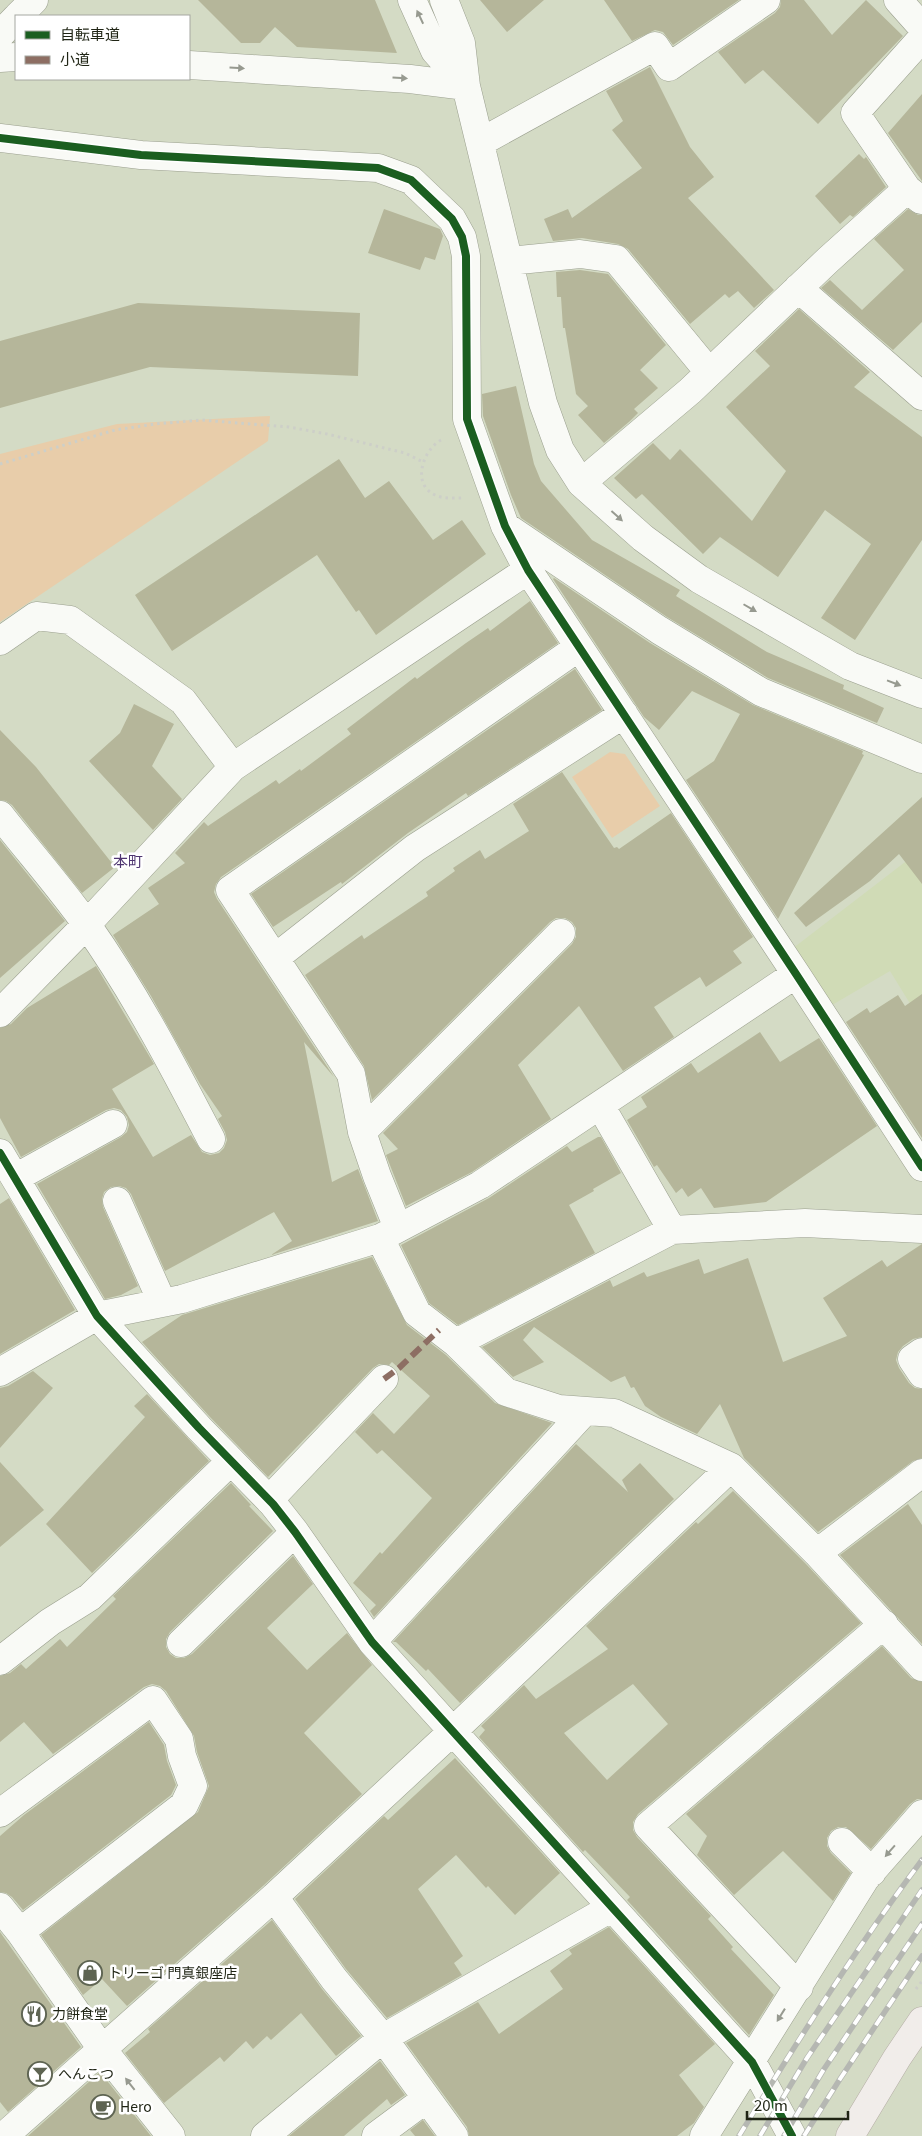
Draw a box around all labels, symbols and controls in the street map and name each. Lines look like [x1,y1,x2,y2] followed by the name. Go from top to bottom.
[415,10,423,24] one-way arrow
[15,15,190,80] legend
[60,23,120,44] text: 自転車道
[60,48,90,69] text: 小道
[230,65,246,73] one-way arrow
[392,74,408,82] one-way arrow
[611,510,623,522] one-way arrow
[744,604,757,613] one-way arrow
[887,679,902,687] one-way arrow
[113,850,143,871] district label: 本町
[884,1844,896,1856] one-way arrow
[77,1960,103,1986] shop icon: トリーゴ 門真銀座店
[108,1962,237,1982] place label: トリーゴ 門真銀座店
[21,2001,47,2027] restaurant icon: 力餅食堂
[52,2003,108,2023] place label: 力餅食堂
[777,2009,786,2022] one-way arrow
[27,2061,53,2087] bar icon: へんこつ
[58,2063,114,2083] place label: へんこつ
[125,2078,136,2091] one-way arrow
[747,2088,848,2120] scale bar
[90,2094,116,2120] cafe icon: Hero
[754,2094,788,2115] text: 20 m
[120,2096,152,2116] place label: Hero

